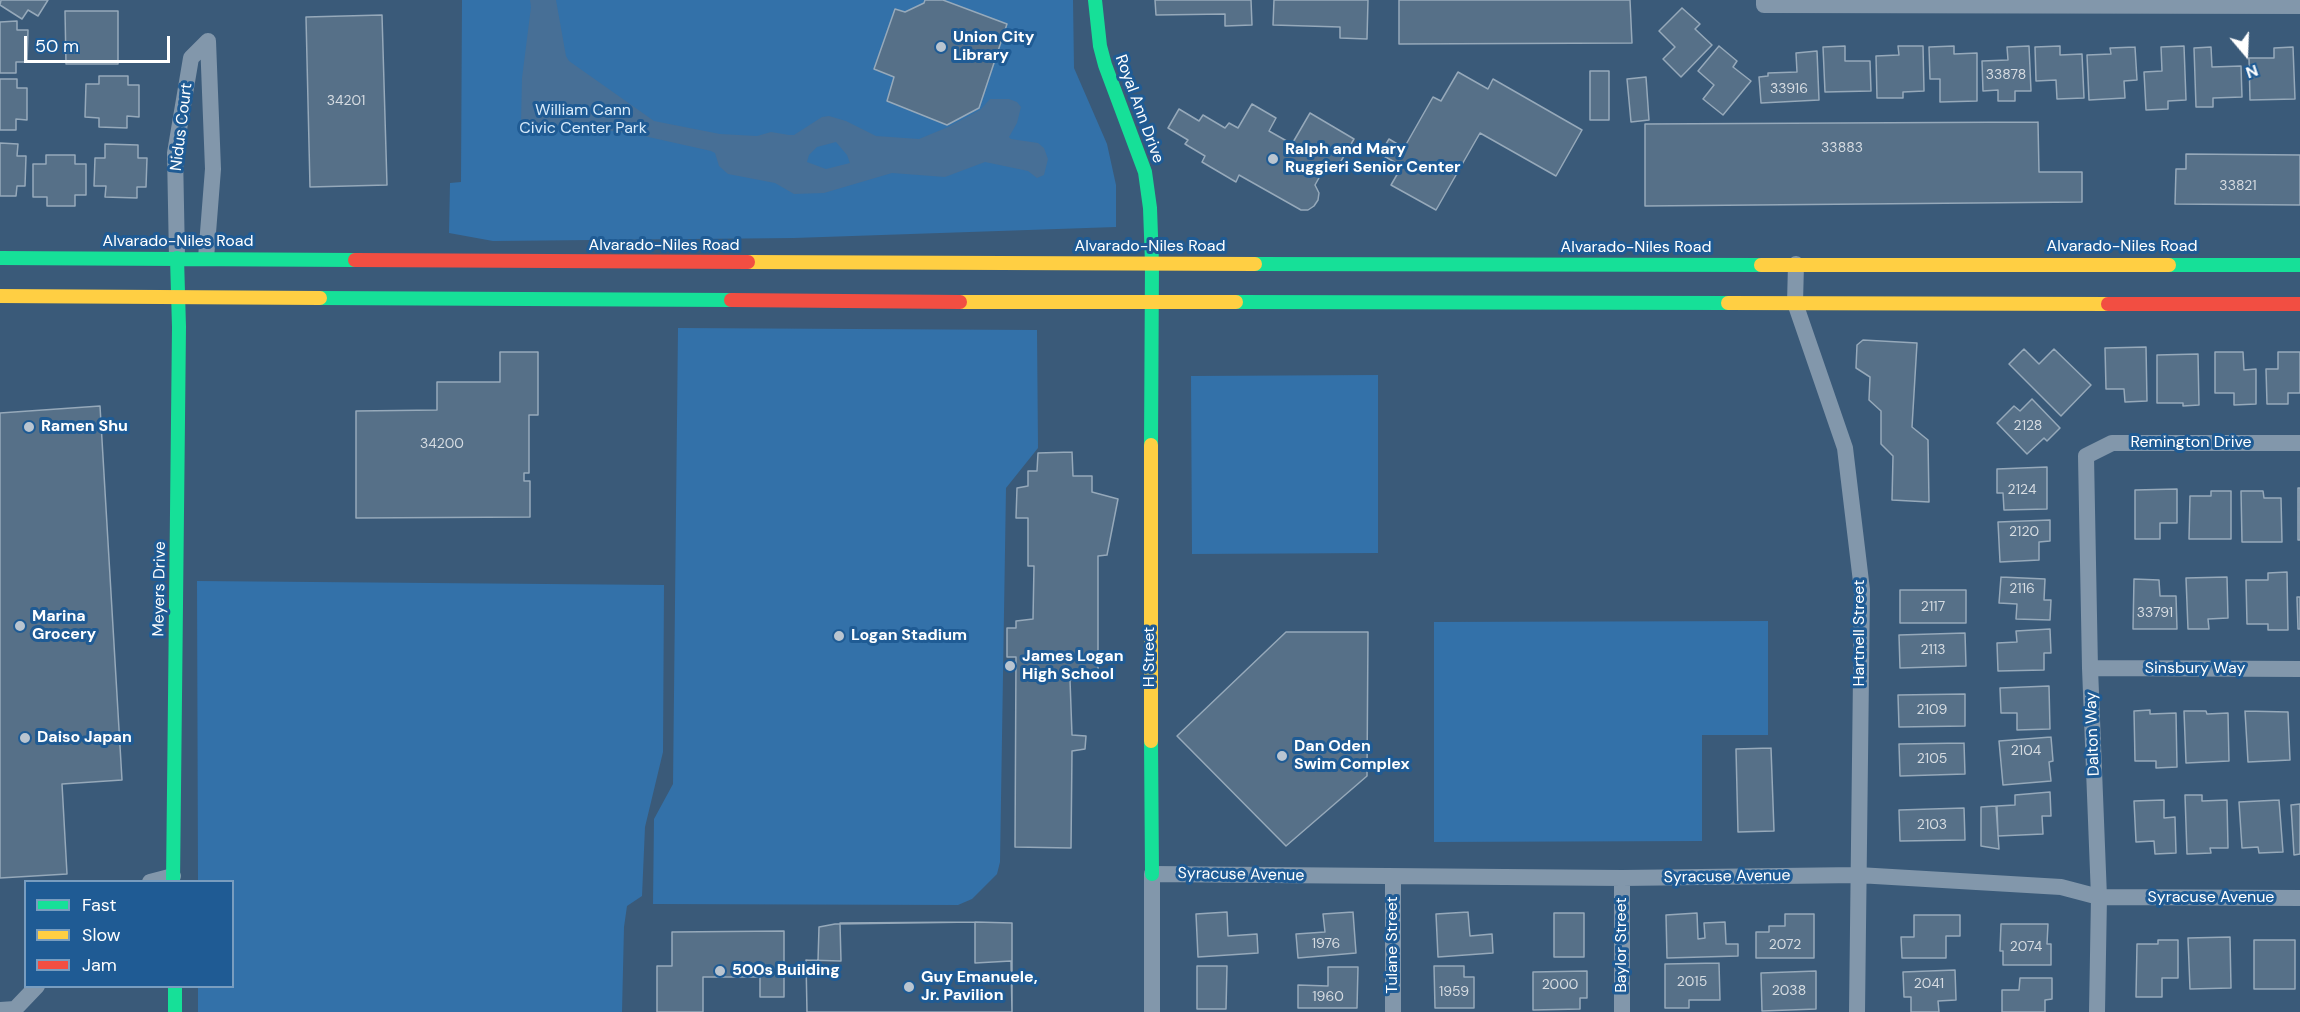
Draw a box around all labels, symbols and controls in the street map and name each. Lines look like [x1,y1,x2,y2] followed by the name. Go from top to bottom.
[27,24,172,62] scale bar
[2216,24,2276,84] north arrow
[953,28,1034,66] place label: Union City Library
[35,34,79,58] text: 50 m
[934,40,948,54] marker: Union City Library
[1110,52,1168,166] street label: Royal Ann Drive
[2243,60,2261,83] text: N
[1986,67,2026,83] house number: 33878
[1770,81,1808,97] house number: 33916
[167,82,197,172] street label: Nidus Court
[327,93,365,109] house number: 34201
[519,101,647,139] park label: William Cann Civic Center Park
[1285,140,1461,178] place label: Ralph and Mary Ruggieri Senior Center
[1821,140,1863,156] house number: 33883
[1266,152,1280,166] marker: Ralph and Mary Ruggieri Senior Center
[2219,178,2257,194] house number: 33821
[103,232,253,252] street label: Alvarado-Niles Road
[589,236,739,256] street label: Alvarado-Niles Road
[1075,237,1225,257] street label: Alvarado-Niles Road
[2047,237,2197,257] street label: Alvarado-Niles Road
[1561,238,1711,258] street label: Alvarado-Niles Road
[41,417,128,437] place label: Ramen Shu
[2014,418,2042,434] house number: 2128
[22,420,36,434] marker: Ramen Shu
[2130,433,2252,453] street label: Remington Drive
[420,436,464,452] house number: 34200
[2008,482,2036,498] house number: 2124
[2009,524,2039,540] house number: 2120
[150,541,170,637] street label: Meyers Drive
[1850,580,1870,686] street label: Hartnell Street
[2009,581,2035,597] house number: 2116
[1921,599,1945,615] house number: 2117
[2137,605,2173,621] house number: 33791
[32,607,96,645] place label: Marina Grocery
[13,619,27,633] marker: Marina Grocery
[851,626,967,646] place label: Logan Stadium
[1140,627,1160,687] street label: H Street
[832,629,846,643] marker: Logan Stadium
[1920,642,1946,658] house number: 2113
[1022,647,1124,685] place label: James Logan High School
[1003,659,1017,673] marker: James Logan High School
[2145,659,2245,679] street label: Sinsbury Way
[2082,692,2104,776] street label: Dalton Way
[1917,702,1947,718] house number: 2109
[37,728,132,748] place label: Daiso Japan
[18,731,32,745] marker: Daiso Japan
[1294,737,1410,775] place label: Dan Oden Swim Complex
[2011,743,2041,759] house number: 2104
[1275,749,1289,763] marker: Dan Oden Swim Complex
[1917,751,1947,767] house number: 2105
[1917,817,1947,833] house number: 2103
[1177,864,1305,886] street label: Syracuse Avenue
[1663,866,1791,888] street label: Syracuse Avenue
[24,880,234,988] legend
[2148,888,2274,908] street label: Syracuse Avenue
[82,893,117,917] text: Fast
[1383,896,1403,994] street label: Tulane Street
[1612,897,1632,993] street label: Baylor Street
[82,923,121,947] text: Slow
[1312,936,1340,952] house number: 1976
[1769,937,1801,953] house number: 2072
[2010,939,2042,955] house number: 2074
[82,953,117,977] text: Jam
[732,961,840,981] place label: 500s Building
[713,964,727,978] marker: 500s Building
[921,968,1038,1006] place label: Guy Emanuele, Jr. Pavilion
[1677,974,1707,990] house number: 2015
[1914,976,1944,992] house number: 2041
[1542,977,1578,993] house number: 2000
[902,980,916,994] marker: Guy Emanuele, Jr. Pavilion
[1772,983,1806,999] house number: 2038
[1439,984,1469,1000] house number: 1959
[1312,989,1344,1005] house number: 1960

